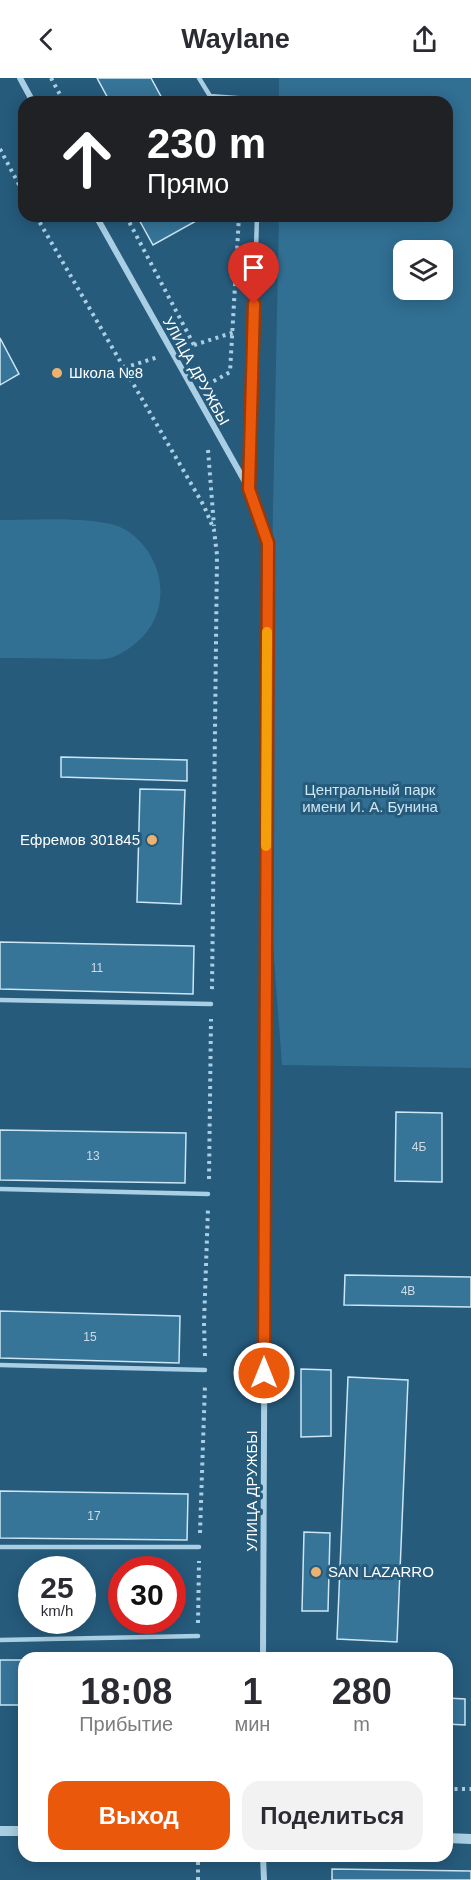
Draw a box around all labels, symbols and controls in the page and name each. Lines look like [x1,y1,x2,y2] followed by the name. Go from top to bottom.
[30,23,63,56] icon: back
[408,23,441,56] icon: share
[181,24,290,54] text: Waylane
[48,120,126,198] icon: ahead
[147,120,266,167] text: 230 m
[147,169,229,199] text: Прямо
[393,240,453,300] map controls
[393,240,453,300] button: layers
[228,242,279,304] pin
[237,251,270,284] icon: arrive
[160,314,233,428] street label: УЛИЦА ДРУЖБЫ
[69,364,143,381] place label: Школа №8
[50,366,64,380] marker: Школа №8
[302,781,438,815] park label: Центральный парк имени И. А. Бунина
[20,831,140,848] place label: Ефремов 301845
[145,833,159,847] marker: Ефремов 301845
[91,961,104,975] house number: 11
[412,1140,426,1154] house number: 4Б
[86,1149,100,1163] house number: 13
[401,1284,415,1298] house number: 4В
[83,1330,97,1344] house number: 15
[232,1341,296,1405] position arrow
[243,1430,260,1552] street label: УЛИЦА ДРУЖБЫ
[87,1509,101,1523] house number: 17
[108,1556,186,1634] speed limit sign: 30
[328,1563,434,1580] place label: SAN LAZARRO
[309,1565,323,1579] marker: SAN LAZARRO
[40,1571,74,1604] text: 25
[41,1602,73,1619] text: km/h
[80,1671,172,1712] text: 18:08
[242,1671,262,1712] text: 1
[332,1671,392,1712] text: 280
[79,1713,173,1735] text: Прибытие
[234,1713,270,1735] text: мин
[353,1713,370,1735] text: m
[48,1781,230,1850] button: Выход
[242,1781,423,1850] button: Поделиться

